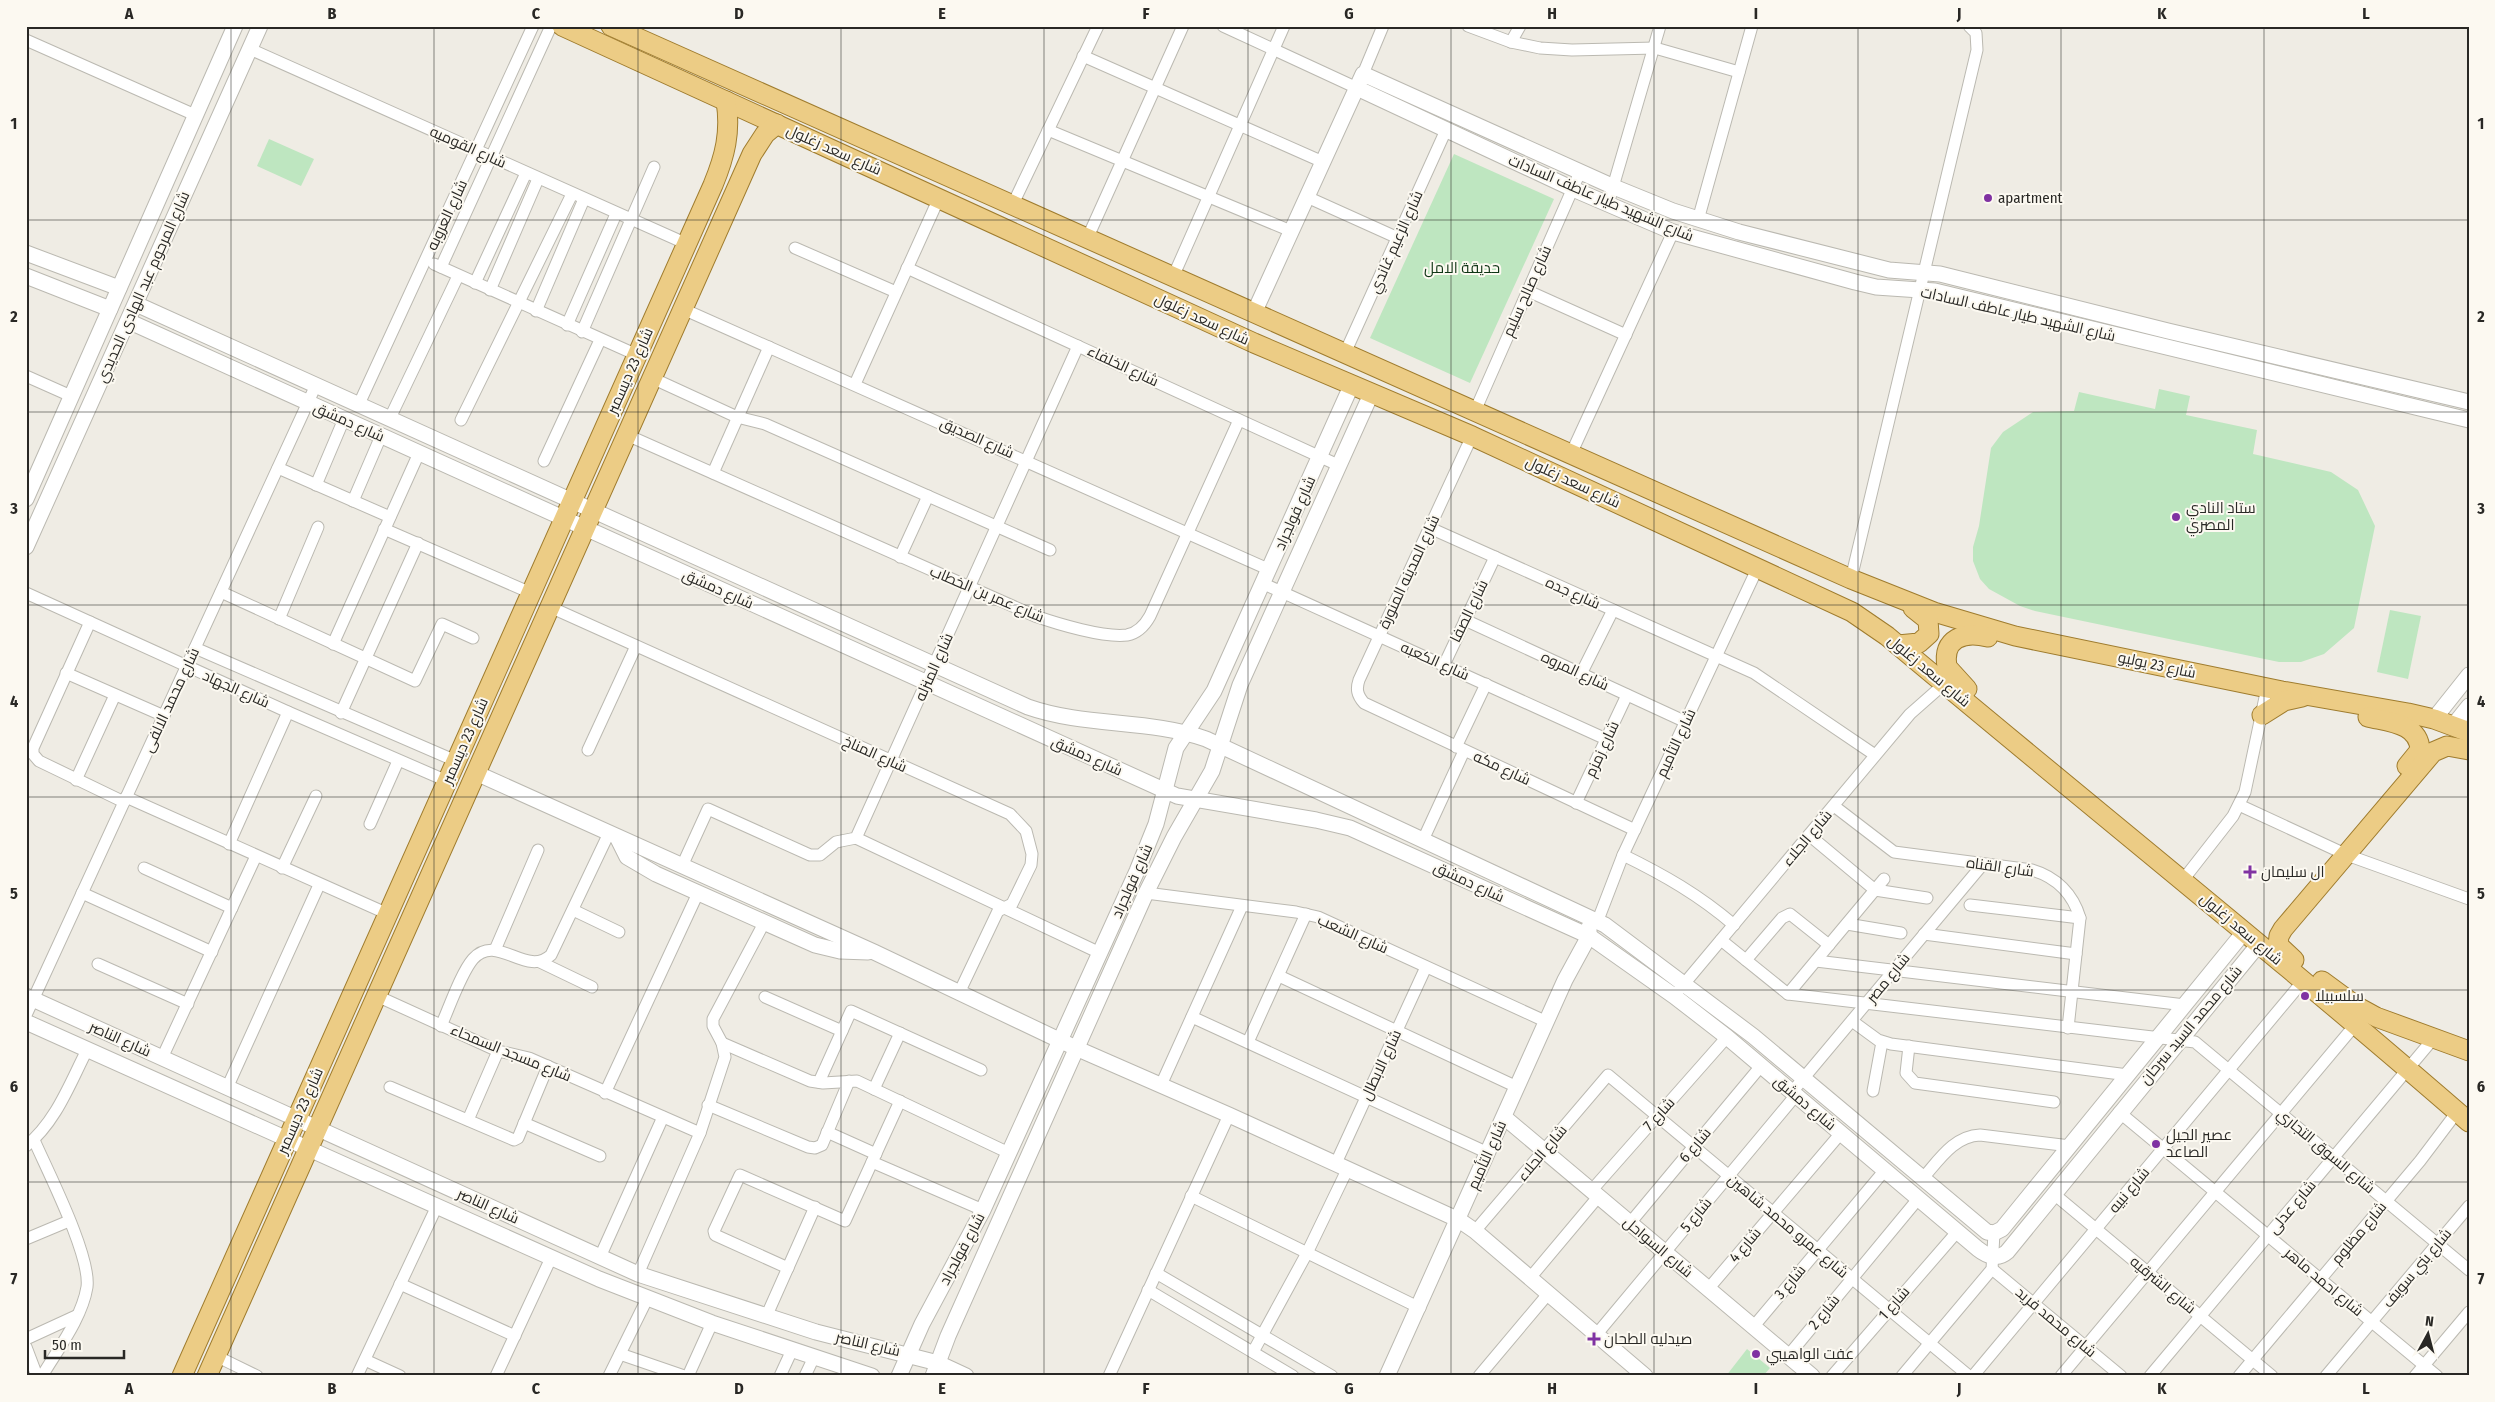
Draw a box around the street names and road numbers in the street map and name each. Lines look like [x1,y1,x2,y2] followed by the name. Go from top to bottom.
[783,121,884,181] street label: شارع سعد زغلول
[426,122,509,174] street label: شارع القوميه
[1505,151,1696,247] street label: شارع الشهيد طيار عاطف السادات
[423,177,473,254] street label: شارع العروبه
[1365,188,1429,297] street label: شارع الزعيم غاندي
[93,189,196,387] street label: شارع المرحوم عبد الهادى الحديدي
[1499,243,1557,340] street label: شارع صالح سليم
[1918,283,2117,347] street label: شارع الشهيد طيار عاطف السادات
[1151,289,1252,351] street label: شارع سعد زغلول
[603,325,659,419] street label: شارع 23 ديسمبر
[1084,342,1161,392] street label: شارع الخلفاء
[310,398,387,447] street label: شارع دمشق
[936,414,1017,464] street label: شارع الصديق
[1522,452,1623,514] street label: شارع سعد زغلول
[1271,473,1321,554] street label: شارع فولجراد
[1375,512,1445,633] street label: شارع المدينه المنورة
[926,562,1047,628] street label: شارع عمر بن الخطاب
[679,565,756,614] street label: شارع دمشق
[1542,573,1603,615] street label: شارع جده
[1446,577,1494,646] street label: شارع الصفا
[911,630,959,705] street label: شارع المنزله
[1883,631,1974,712] street label: شارع سعد زغلول
[1397,638,1472,686] street label: شارع الكعبه
[139,645,205,756] street label: شارع محمد الالفى
[1538,648,1612,696] street label: شارع المروه
[2116,648,2198,684] street label: شارع 23 يوليو
[199,666,272,714] street label: شارع الجهاد
[438,695,494,789] street label: شارع 23 ديسمبر
[1651,705,1702,781] street label: شارع التأميم
[1581,718,1625,781] street label: شارع زمزم
[839,732,910,778] street label: شارع المناخ
[1048,732,1125,781] street label: شارع دمشق
[1470,747,1533,791] street label: شارع مكه
[1778,806,1837,871] street label: شارع الجلاء
[1108,841,1158,922] street label: شارع فولجراد
[1965,853,2035,883] street label: شارع القناه
[1430,858,1507,908] street label: شارع دمشق
[2195,889,2286,970] street label: شارع سعد زغلول
[1314,910,1391,959] street label: شارع الشعب
[1862,949,1915,1009] street label: شارع مصر
[2136,962,2247,1089] street label: شارع محمد السيد سرحان
[85,1017,154,1062] street label: شارع الناصر
[447,1021,574,1087] street label: شارع مسجد السمحاء
[1357,1027,1407,1104] street label: شارع الابطال
[273,1065,329,1159] street label: شارع 23 ديسمبر
[1769,1072,1840,1136] street label: شارع دمشق
[1639,1094,1680,1136] street label: شارع 7
[2271,1105,2379,1199] street label: شارع السوق التجاري
[1463,1117,1512,1193] street label: شارع التأميم
[1513,1121,1572,1186] street label: شارع الجلاء
[1675,1124,1716,1167] street label: شارع 6
[2105,1164,2155,1218] street label: شارع نبيه
[1723,1170,1852,1283] street label: شارع عمرو محمد شاهين
[2264,1176,2321,1239] street label: شارع عدلى
[453,1184,522,1229] street label: شارع الناصر
[1676,1194,1717,1237] street label: شارع 5
[2328,1198,2392,1269] street label: شارع مظلوم
[935,1210,990,1289] street label: شارع فولجراد
[1618,1213,1696,1283] street label: شارع السواحل
[1725,1224,1766,1267] street label: شارع 4
[2379,1225,2458,1313] street label: شارع بني سويف
[2279,1243,2367,1322] street label: شارع احمد ماهر
[2125,1252,2199,1319] street label: شارع الشرقيه
[1770,1261,1811,1304] street label: شارع 3
[1875,1283,1915,1325] street label: شارع 1
[2011,1283,2100,1362] street label: شارع محمد فريد
[1805,1291,1845,1334] street label: شارع 2
[832,1328,902,1362] street label: شارع الناصر

